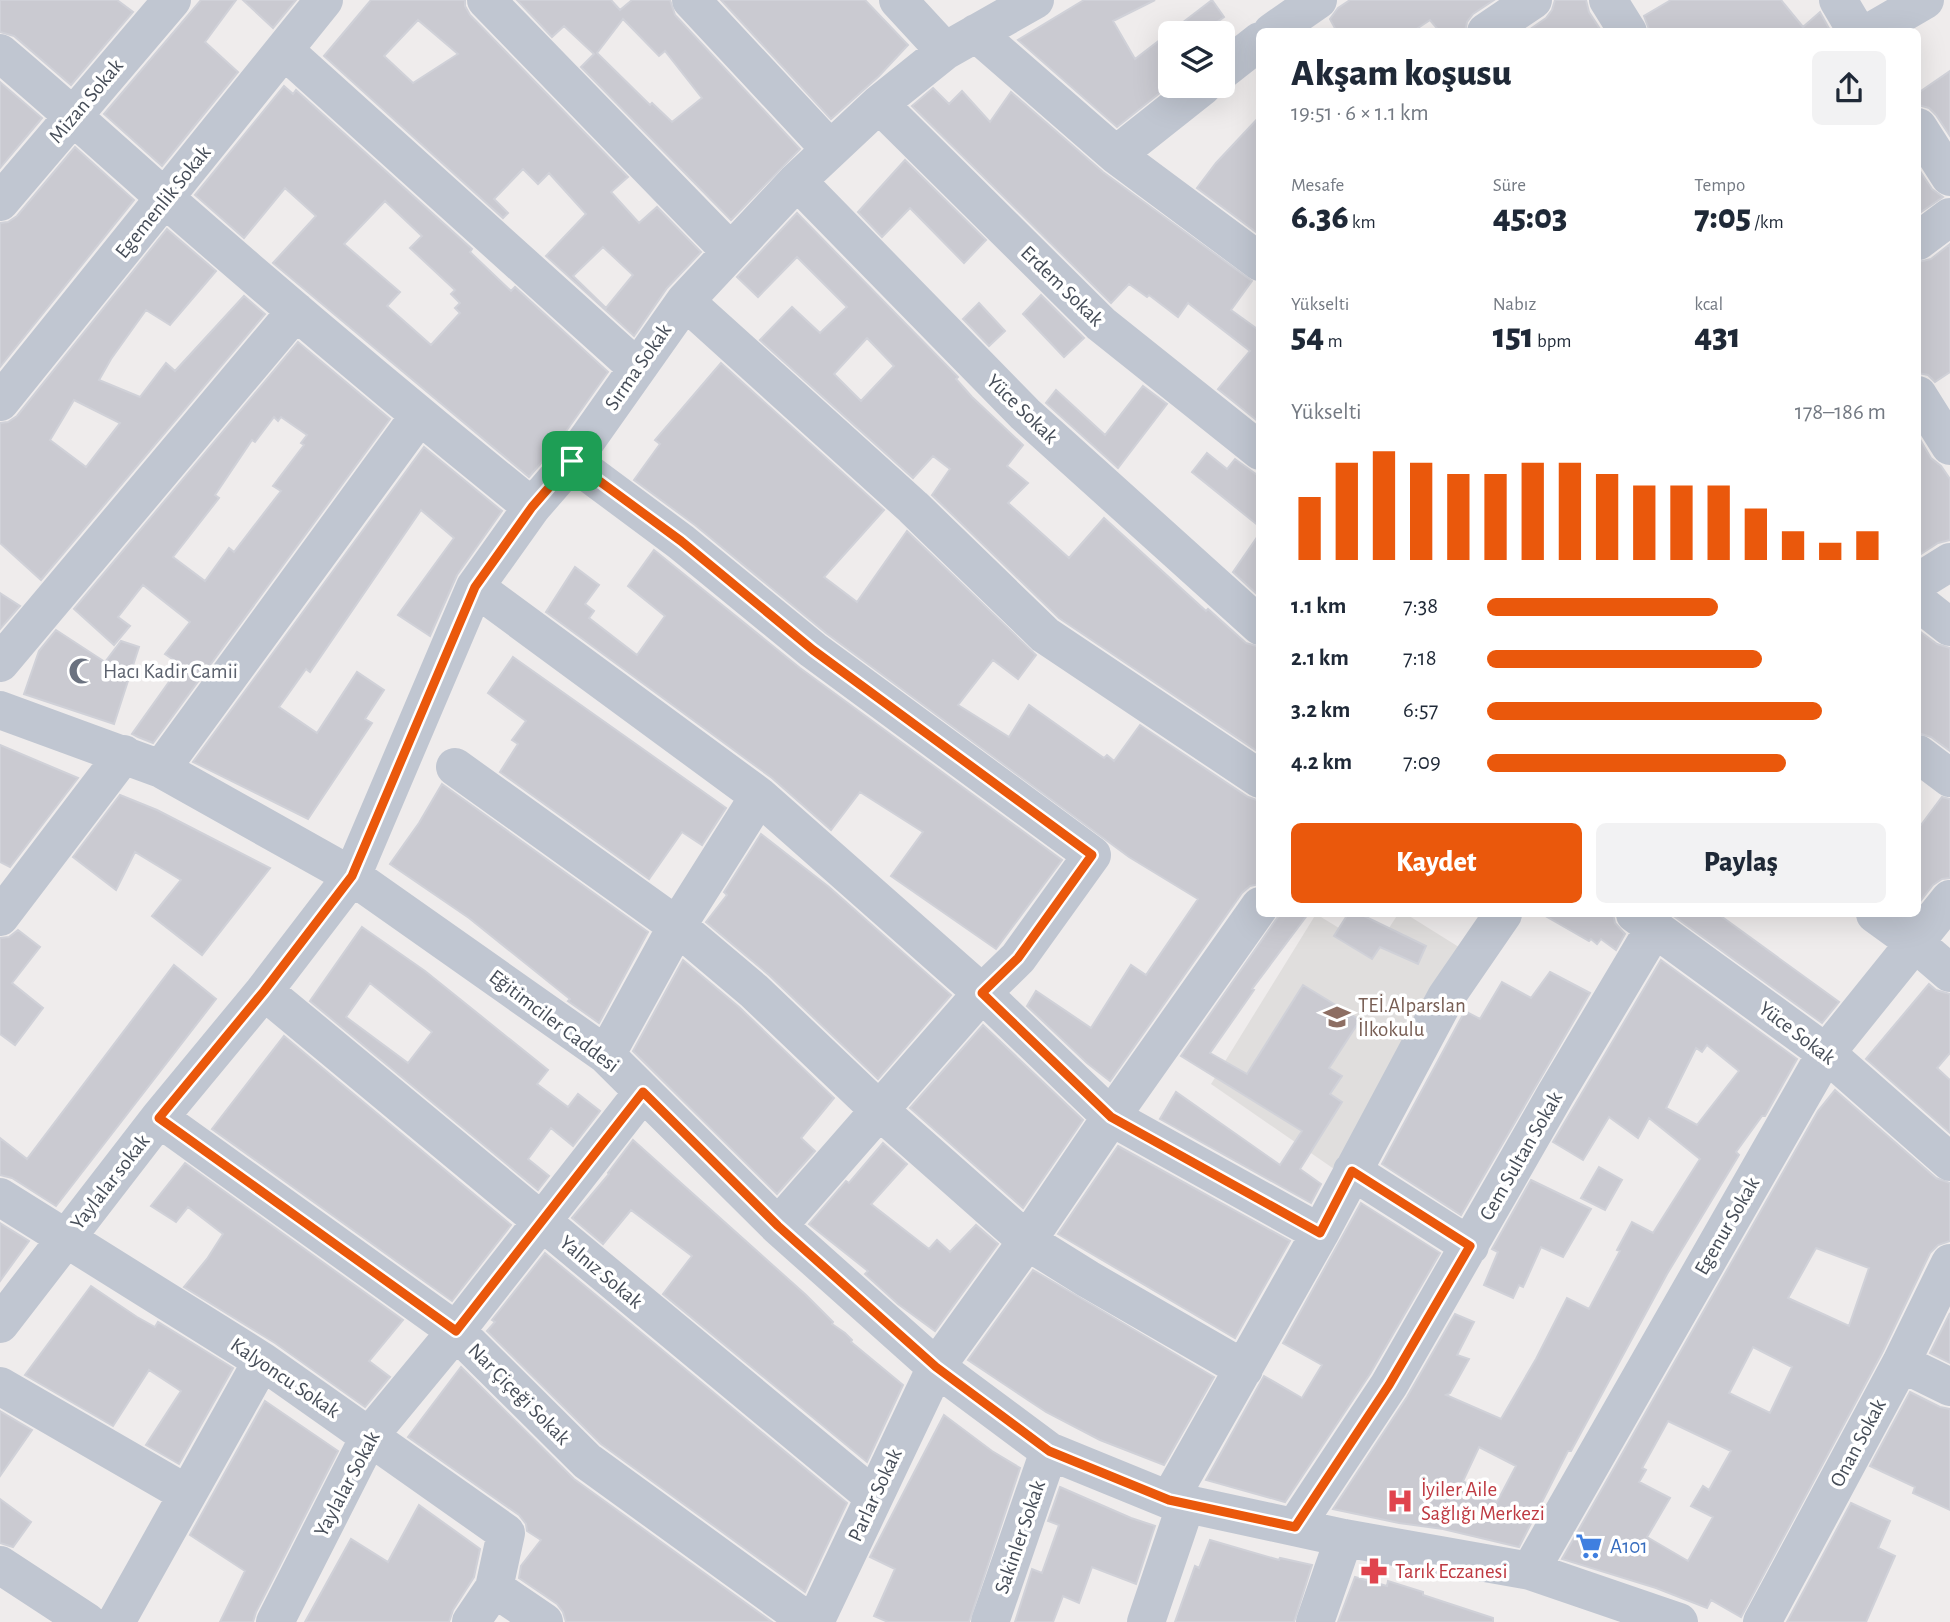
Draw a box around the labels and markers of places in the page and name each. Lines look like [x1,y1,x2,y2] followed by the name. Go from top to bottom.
[542,431,602,491] pin
[67,656,97,686] mosque icon: Hacı Kadir Camii
[103,661,238,682] place label: Hacı Kadir Camii
[1358,994,1466,1040] place label: TEİ.Alparslan İlkokulu
[1322,1002,1352,1032] school or university icon: TEİ.Alparslan İlkokulu
[1421,1478,1545,1524] place label: İyiler Aile Sağlığı Merkezi
[1385,1486,1415,1516] hospital icon: İyiler Aile Sağlığı Merkezi
[1574,1531,1604,1561] supermarket icon: A101
[1610,1536,1648,1557] place label: A101
[1359,1556,1389,1586] pharmacy icon: Tarık Eczanesi
[1395,1561,1507,1582] place label: Tarık Eczanesi

